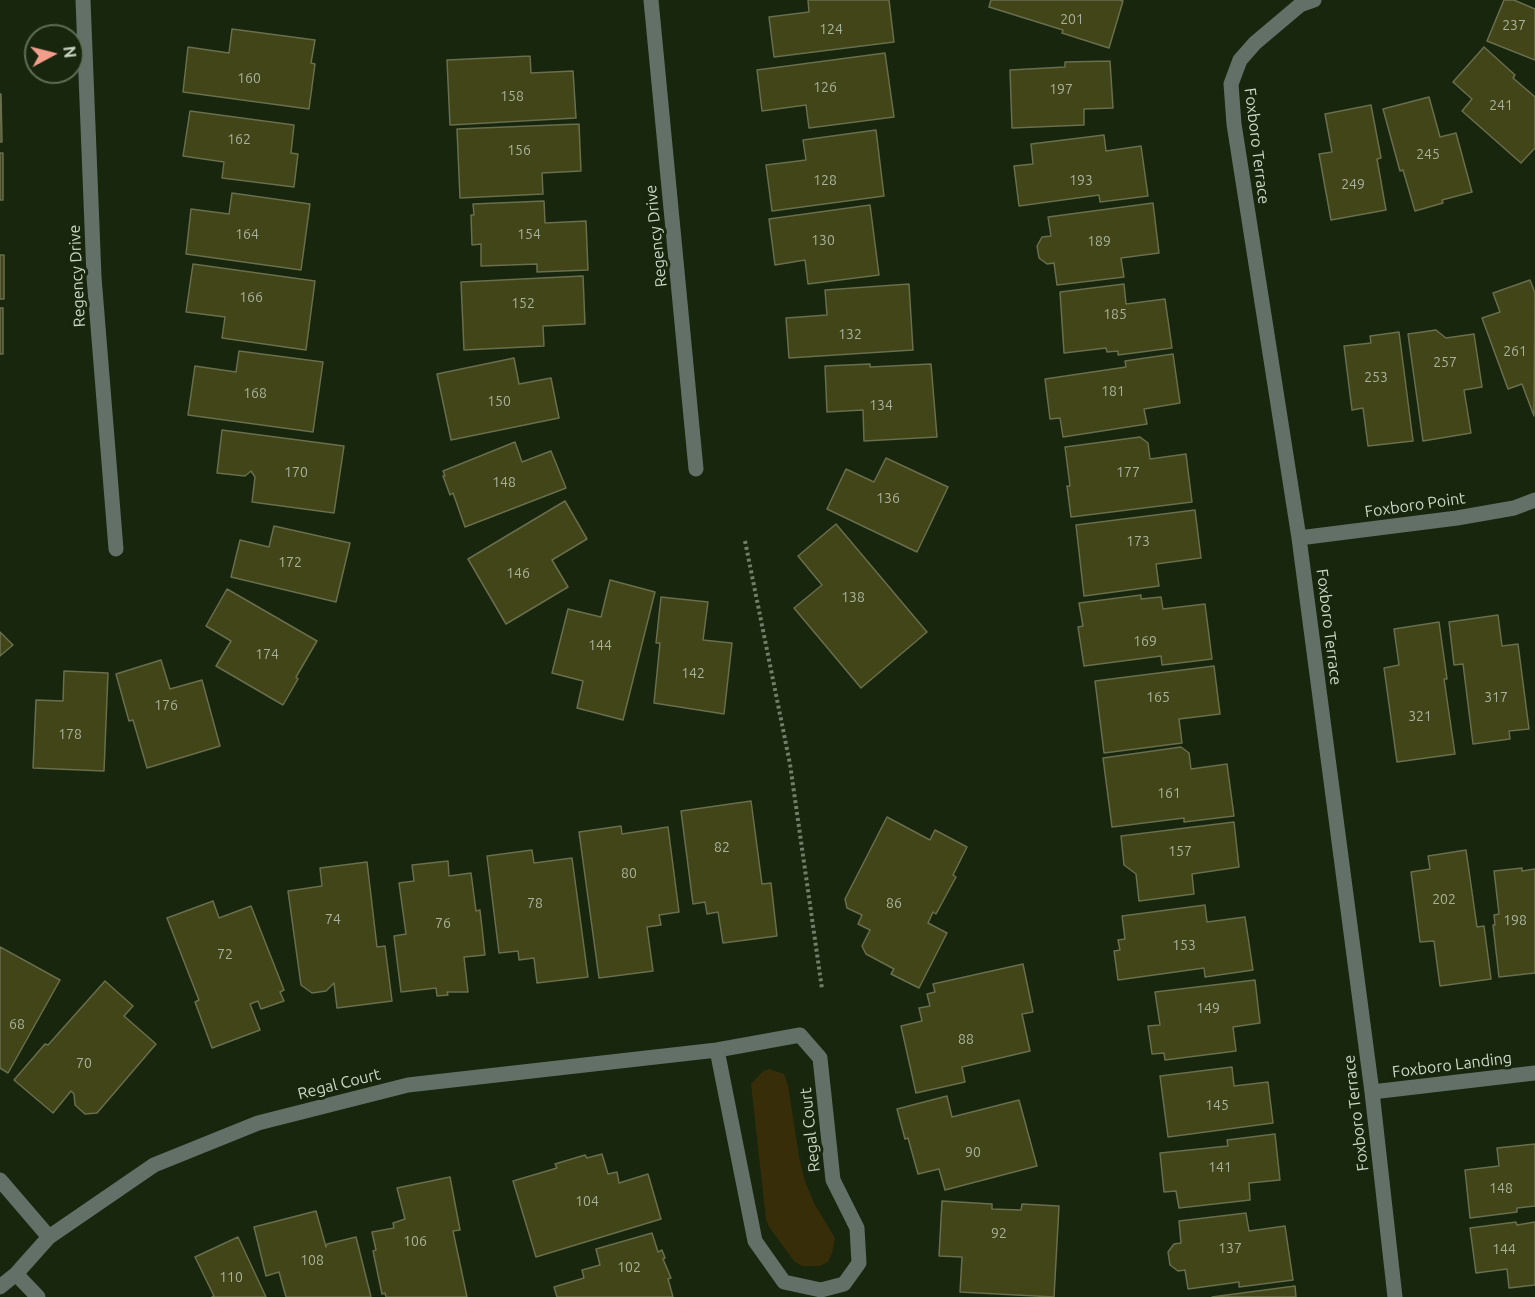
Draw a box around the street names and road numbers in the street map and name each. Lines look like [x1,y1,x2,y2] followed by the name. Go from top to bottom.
[1240,87,1274,205] street label: Foxboro Terrace
[641,184,671,288] street label: Regency Drive
[65,224,89,328] street label: Regency Drive
[1363,488,1467,522] street label: Foxboro Point
[1312,568,1346,686] street label: Foxboro Terrace
[1391,1048,1513,1082] street label: Foxboro Landing
[1339,1054,1373,1172] street label: Foxboro Terrace
[296,1064,382,1104] street label: Regal Court
[796,1087,824,1173] street label: Regal Court

